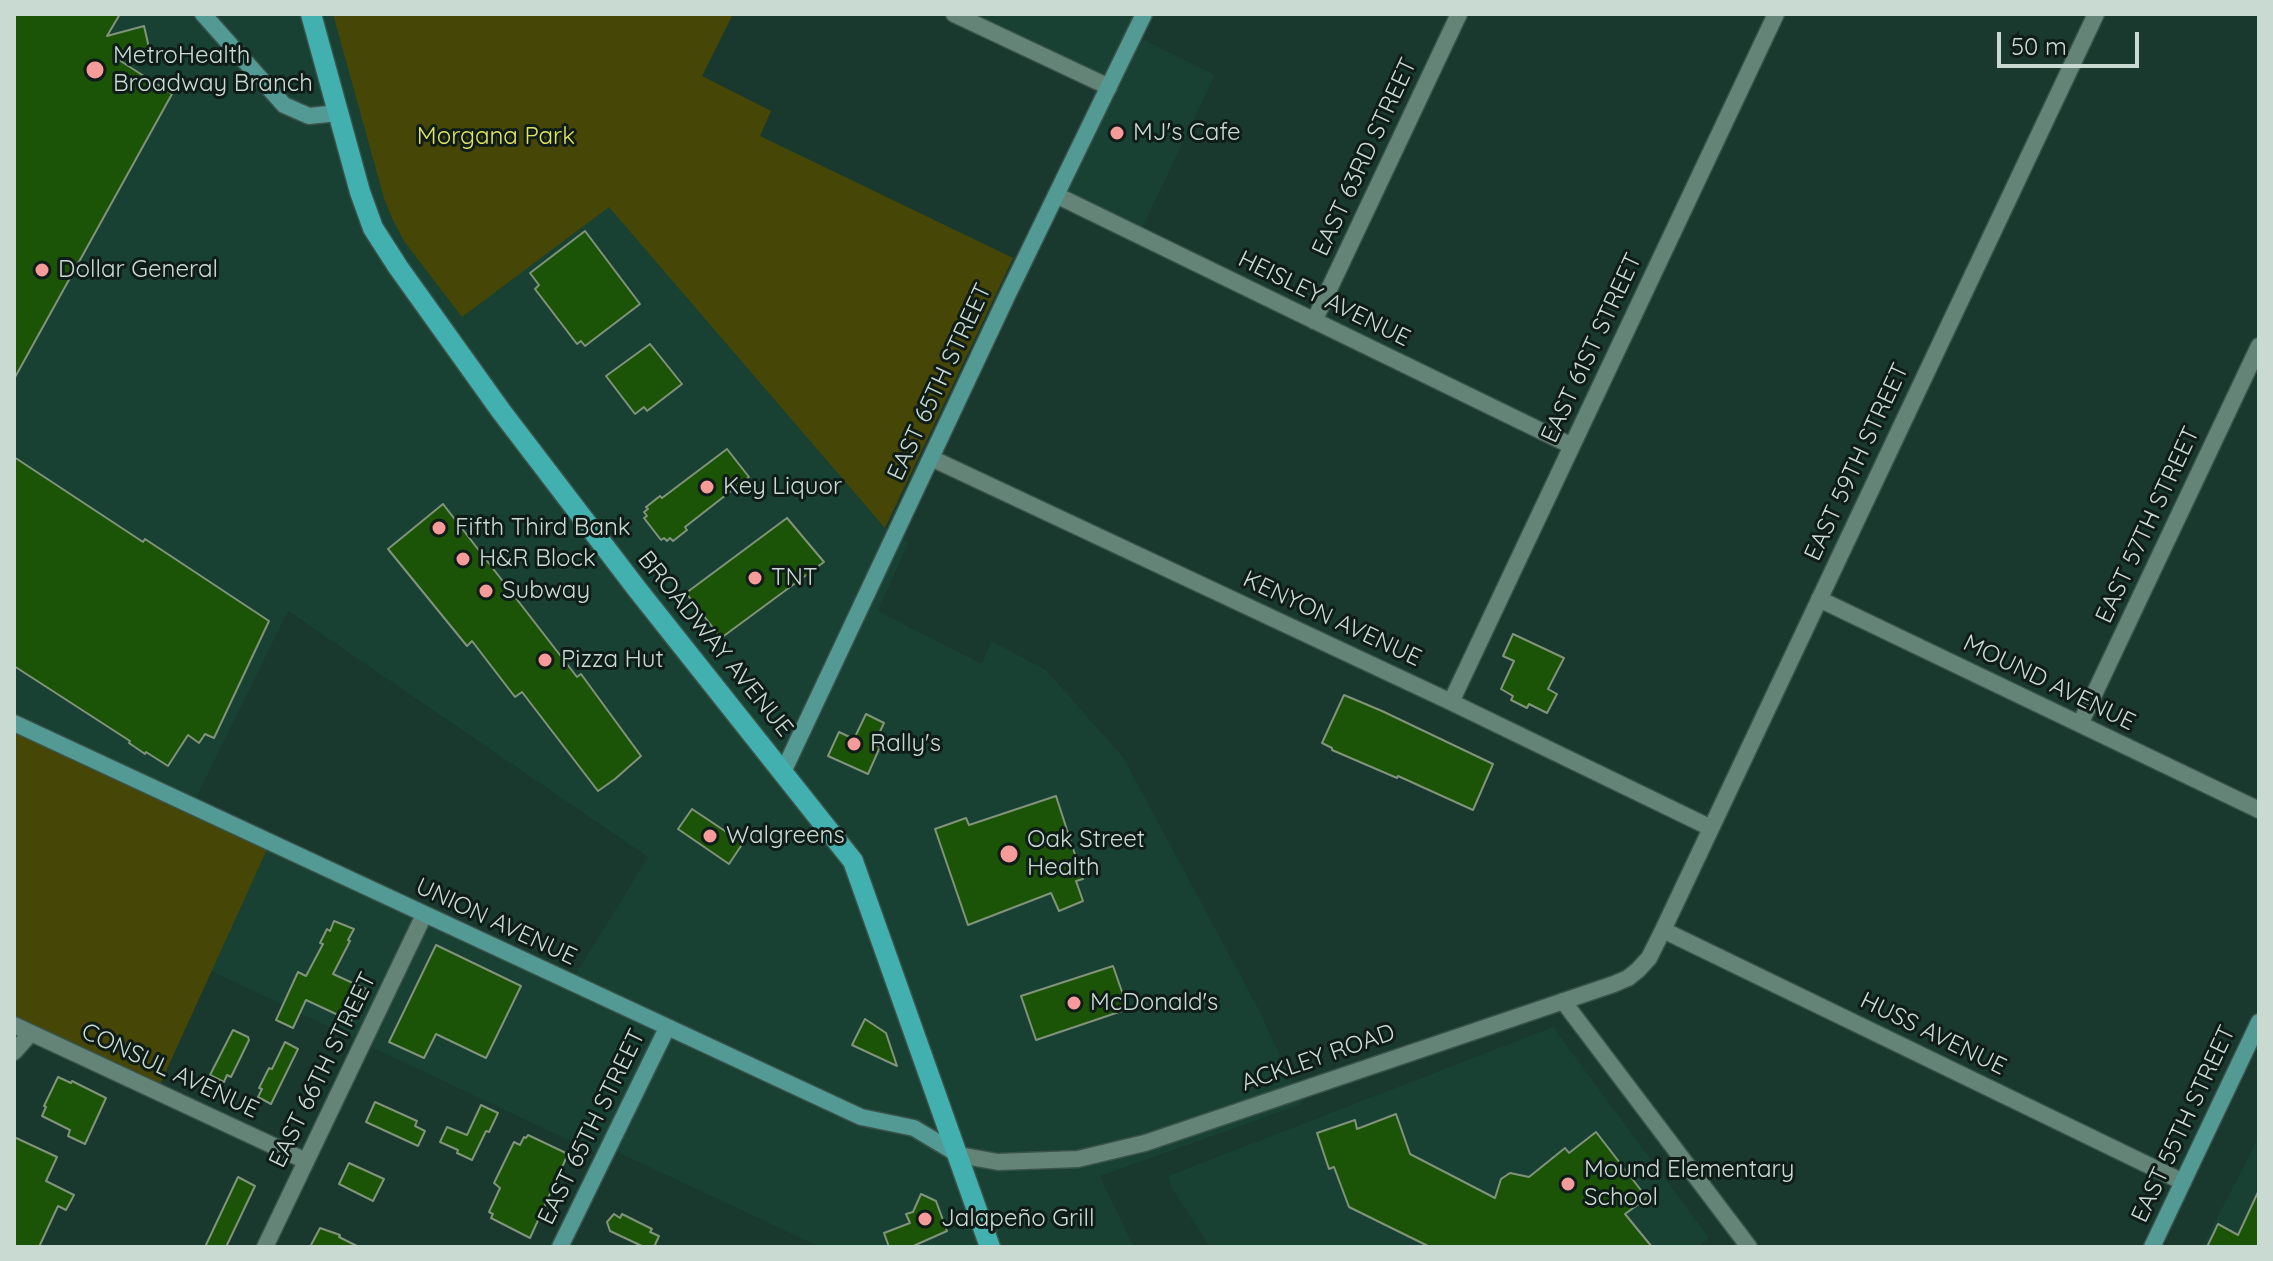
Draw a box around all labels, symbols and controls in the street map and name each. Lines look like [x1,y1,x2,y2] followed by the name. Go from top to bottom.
[2001,16,2143,66] scale bar
[2011,31,2067,61] text: 50 m
[113,42,313,98] place label: MetroHealth Broadway Branch
[1307,54,1423,260] street label: EAST 63RD STREET
[84,59,106,81] marker: MetroHealth Broadway Branch
[1133,119,1241,147] place label: MJ's Cafe
[417,123,575,151] park label: Morgana Park
[1108,124,1126,142] marker: MJ's Cafe
[1233,245,1415,353] street label: HEISLEY AVENUE
[1535,249,1649,447] street label: EAST 61ST STREET
[58,256,218,284] place label: Dollar General
[33,261,51,279] marker: Dollar General
[882,279,998,485] street label: EAST 65TH STREET
[1799,359,1915,565] street label: EAST 59TH STREET
[2090,422,2206,628] street label: EAST 57TH STREET
[723,473,842,501] place label: Key Liquor
[698,478,716,496] marker: Key Liquor
[455,514,631,542] place label: Fifth Third Bank
[430,519,448,537] marker: Fifth Third Bank
[479,545,596,573] place label: H&R Block
[631,545,799,743] street label: BROADWAY AVENUE
[454,550,472,568] marker: H&R Block
[771,564,817,592] place label: TNT
[1238,565,1426,673] street label: KENYON AVENUE
[746,569,764,587] marker: TNT
[502,577,590,605] place label: Subway
[477,582,495,600] marker: Subway
[1958,629,2140,737] street label: MOUND AVENUE
[561,646,664,674] place label: Pizza Hut
[536,651,554,669] marker: Pizza Hut
[870,730,941,758] place label: Rally's
[845,735,863,753] marker: Rally's
[726,822,845,850] place label: Walgreens
[1027,826,1145,882] place label: Oak Street Health
[701,827,719,845] marker: Walgreens
[998,843,1020,865] marker: Oak Street Health
[411,872,581,972] street label: UNION AVENUE
[263,968,383,1172] street label: EAST 66TH STREET
[1855,986,2011,1082] street label: HUSS AVENUE
[1090,989,1218,1017] place label: McDonald's
[1065,994,1083,1012] marker: McDonald's
[77,1017,263,1125] street label: CONSUL AVENUE
[1237,1018,1399,1098] street label: ACKLEY ROAD
[2126,1021,2242,1227] street label: EAST 55TH STREET
[532,1025,652,1229] street label: EAST 65TH STREET
[1584,1156,1794,1212] place label: Mound Elementary School
[1559,1175,1577,1193] marker: Mound Elementary School
[941,1205,1094,1233] place label: Jalapeño Grill
[916,1210,934,1228] marker: Jalapeño Grill

